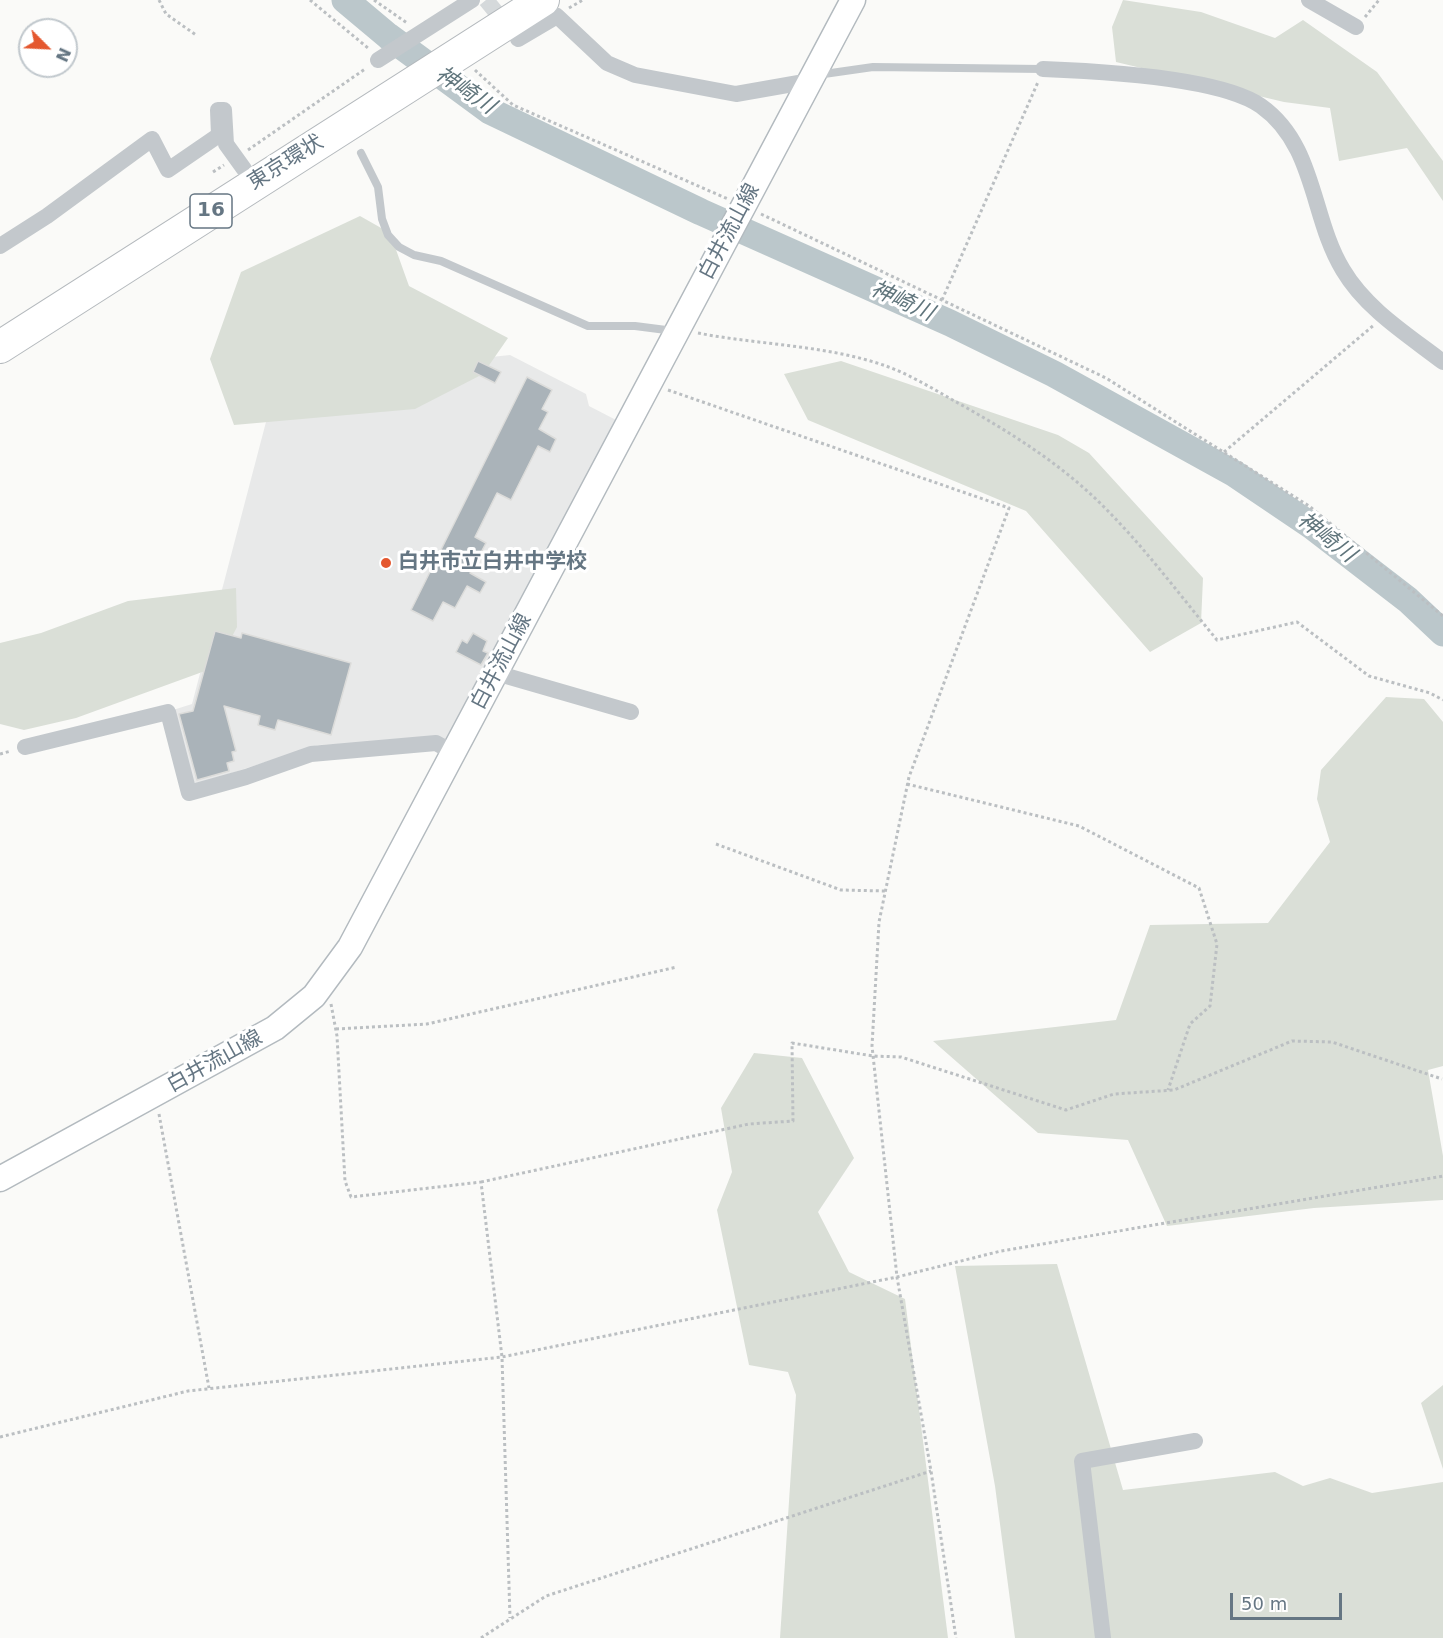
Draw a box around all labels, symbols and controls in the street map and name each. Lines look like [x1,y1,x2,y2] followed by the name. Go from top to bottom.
[18,18,78,78] north arrow
[52,45,74,65] text: N
[430,62,500,120] water label: 神崎川
[244,130,328,196] street label: 東京環状
[694,180,766,284] street label: 白井流山線
[190,194,232,228] road number: 16
[866,277,938,327] water label: 神崎川
[1292,507,1360,569] water label: 神崎川
[398,550,587,576] place label: 白井市立白井中学校
[379,556,393,570] marker: 白井市立白井中学校
[466,610,538,714] street label: 白井流山線
[163,1026,267,1098] street label: 白井流山線
[1233,1581,1346,1619] scale bar
[1241,1593,1287,1614] text: 50 m

